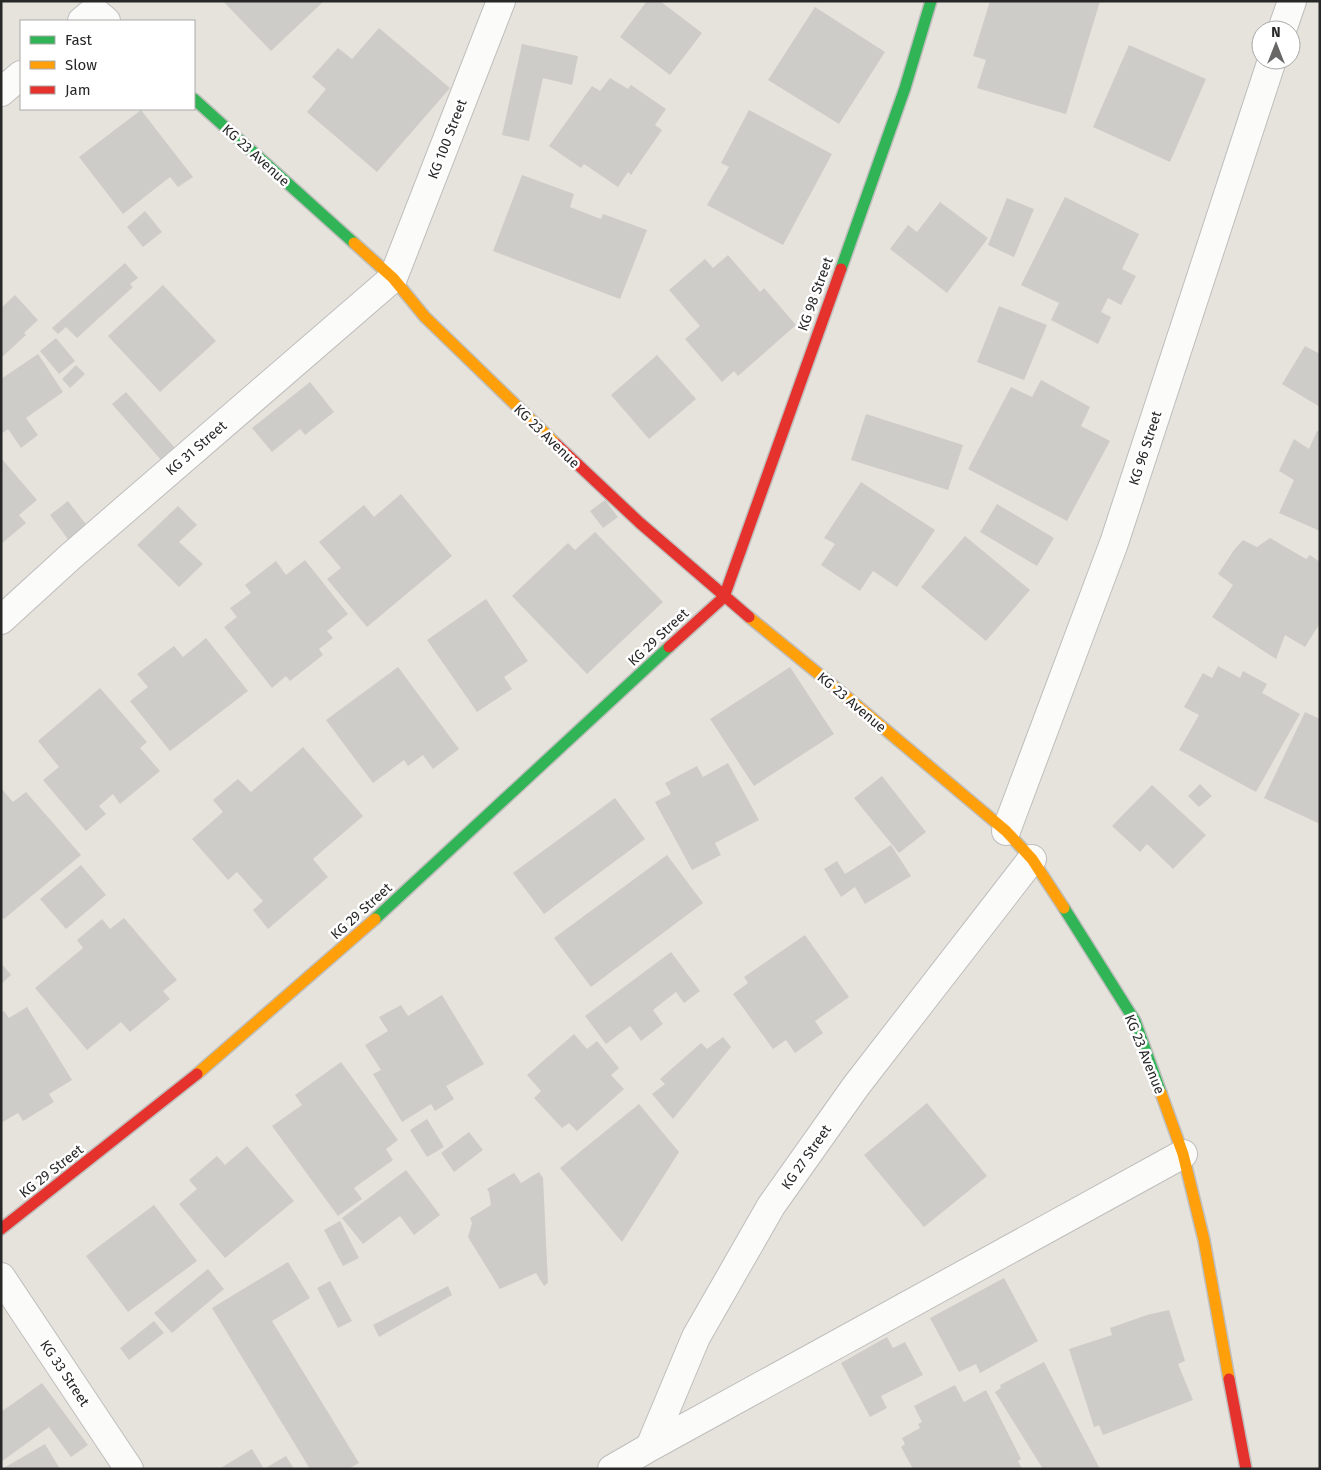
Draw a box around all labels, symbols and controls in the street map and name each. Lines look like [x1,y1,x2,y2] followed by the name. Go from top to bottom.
[20,20,195,110] legend
[1251,20,1301,70] north arrow
[1271,24,1281,41] text: N
[65,31,92,49] text: Fast
[65,56,97,74] text: Slow
[65,81,91,99] text: Jam
[424,96,471,181] street label: KG 100 Street
[219,121,293,190] street label: KG 23 Avenue
[794,254,837,333] street label: KG 98 Street
[510,401,583,472] street label: KG 23 Avenue
[1125,408,1166,487] street label: KG 96 Street
[162,417,231,479] street label: KG 31 Street
[625,604,693,670] street label: KG 29 Street
[814,669,890,736] street label: KG 23 Avenue
[327,879,396,943] street label: KG 29 Street
[1121,1012,1168,1097] street label: KG 23 Avenue
[778,1121,836,1193] street label: KG 27 Street
[16,1141,87,1202] street label: KG 29 Street
[36,1337,93,1410] street label: KG 33 Street

